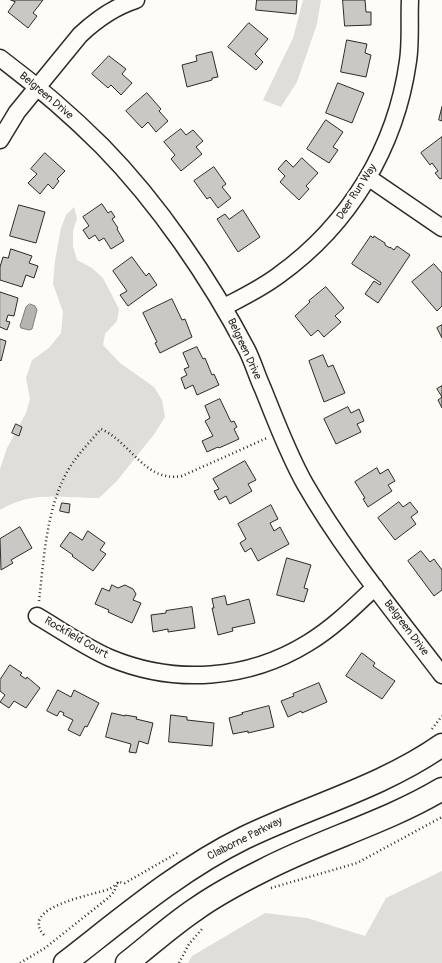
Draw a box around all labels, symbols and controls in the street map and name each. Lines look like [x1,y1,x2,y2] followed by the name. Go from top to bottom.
[16,70,76,122] street label: Belgreen Drive
[334,162,380,222] street label: Deer Run Way
[224,316,264,382] street label: Belgreen Drive
[381,598,431,658] street label: Belgreen Drive
[42,614,110,662] street label: Rockfield Court
[205,814,285,864] street label: Claiborne Parkway

